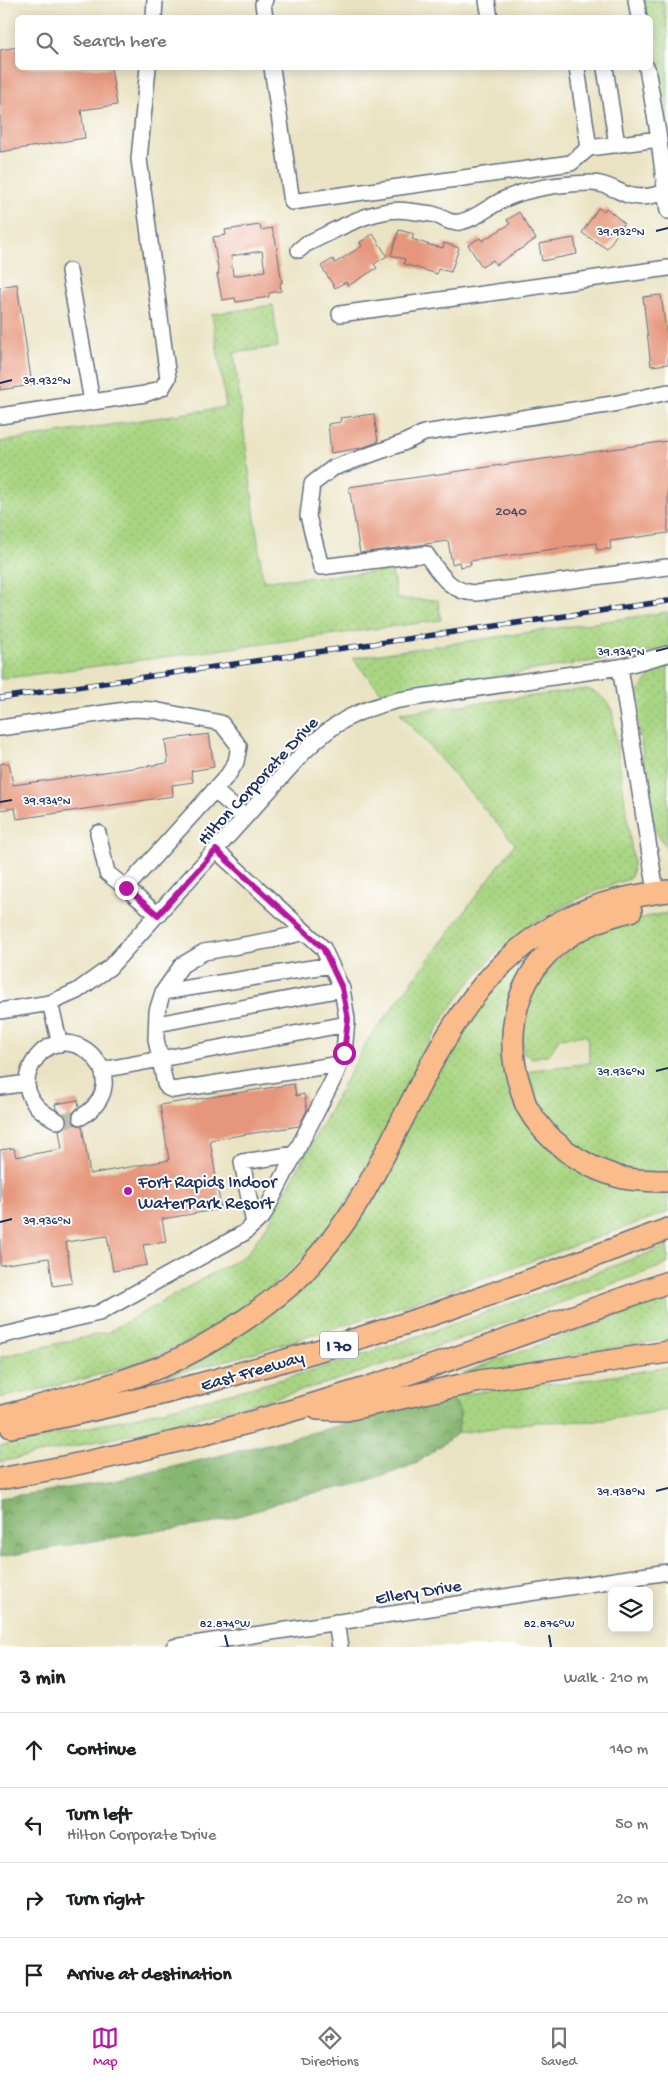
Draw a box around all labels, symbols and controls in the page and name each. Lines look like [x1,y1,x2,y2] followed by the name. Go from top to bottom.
[15,15,653,70] search box
[33,29,61,57] icon: search
[73,31,167,54] text: Search here
[596,226,645,240] text: 39.932°N
[22,375,71,389] text: 39.932°N
[495,503,527,521] house number: 2040
[596,646,645,660] text: 39.934°N
[194,713,324,850] street label: Hilton Corporate Drive
[22,795,71,809] text: 39.934°N
[115,877,138,900] route end
[333,1042,356,1065] route start
[596,1066,645,1080] text: 39.936°N
[137,1173,278,1215] place label: Fort Rapids Indoor WaterPark Resort
[122,1185,134,1197] marker: Fort Rapids Indoor WaterPark Resort
[22,1215,71,1229] text: 39.936°N
[320,1332,358,1358] road number: I 70
[199,1348,307,1397] street label: East Freeway
[596,1486,645,1500] text: 39.938°N
[374,1576,464,1611] street label: Ellery Drive
[608,1587,653,1632] map controls
[608,1587,653,1632] button: layers
[200,1618,250,1632] text: 82.874°W
[524,1618,574,1632] text: 82.876°W
[20,1667,65,1692] text: 3 min
[564,1670,648,1689] text: Walk · 210 m
[20,1736,48,1764] icon: ahead
[67,1739,136,1762] text: Continue
[610,1741,648,1760] text: 140 m
[67,1804,131,1827] text: Turn left
[20,1811,48,1839] icon: left
[615,1816,648,1835] text: 50 m
[67,1827,216,1846] text: Hilton Corporate Drive
[20,1886,48,1914] icon: right
[67,1889,143,1912] text: Turn right
[616,1891,648,1910] text: 20 m
[20,1961,48,1989] icon: arrive
[67,1964,231,1987] text: Arrive at destination
[91,2024,119,2071] tab: Map
[302,2024,359,2071] tab: Directions
[541,2024,577,2071] tab: Saved

